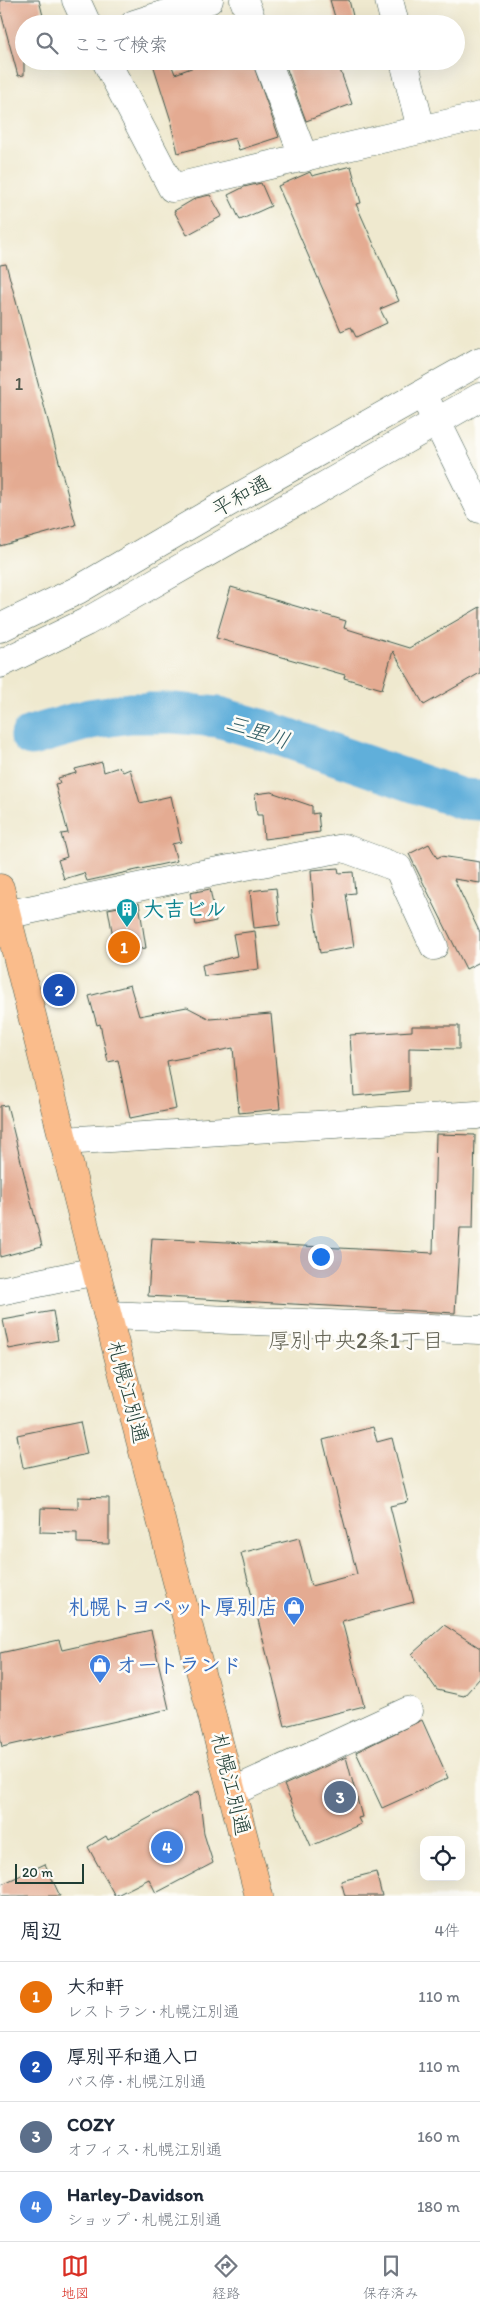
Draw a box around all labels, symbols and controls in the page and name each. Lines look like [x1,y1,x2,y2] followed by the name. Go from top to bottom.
[15,15,465,70] search box
[33,29,61,57] icon: search
[73,33,168,56] text: ここで検索
[15,372,24,395] house number: 1
[207,469,274,522] street label: 平和通
[222,708,293,755] water label: 三里川
[143,896,227,921] place label: 大吉ビル
[115,897,139,928] building icon: 大吉ビル
[108,928,140,966] pin: 1
[43,971,75,1009] pin: 2
[308,1244,334,1270] your location
[268,1327,444,1354] district label: 厚別中央2条1丁目
[103,1338,154,1446] street label: 札幌江別通
[68,1594,278,1619] place label: 札幌トヨペット厚別店
[282,1595,306,1626] shop icon: 札幌トヨペット厚別店
[116,1652,242,1677] place label: オートランド
[88,1653,112,1684] shop icon: オートランド
[207,1730,256,1838] street label: 札幌江別通
[324,1778,356,1816] pin: 3
[151,1828,183,1866] pin: 4
[420,1836,465,1881] map controls
[420,1836,465,1881] button: locate
[15,1861,84,1884] scale bar
[22,1864,53,1881] text: 20 m
[20,1918,62,1943] text: 周辺
[434,1921,460,1940] text: 4件
[67,1975,124,1998] text: 大和軒
[32,1987,40,2006] text: 1
[418,1987,460,2006] text: 110 m
[67,2002,239,2021] text: レストラン · 札幌江別通
[67,2045,200,2068] text: 厚別平和通入口
[32,2057,40,2076] text: 2
[418,2057,460,2076] text: 110 m
[67,2072,206,2091] text: バス停 · 札幌江別通
[67,2113,115,2136] text: COZY
[32,2127,40,2146] text: 3
[417,2127,460,2146] text: 160 m
[67,2140,222,2159] text: オフィス · 札幌江別通
[67,2183,204,2206] text: Harley-Davidson
[31,2197,41,2216] text: 4
[417,2197,460,2216] text: 180 m
[67,2210,221,2229] text: ショップ · 札幌江別通
[61,2252,89,2302] tab: 地図
[212,2252,240,2302] tab: 経路
[363,2252,419,2302] tab: 保存済み

